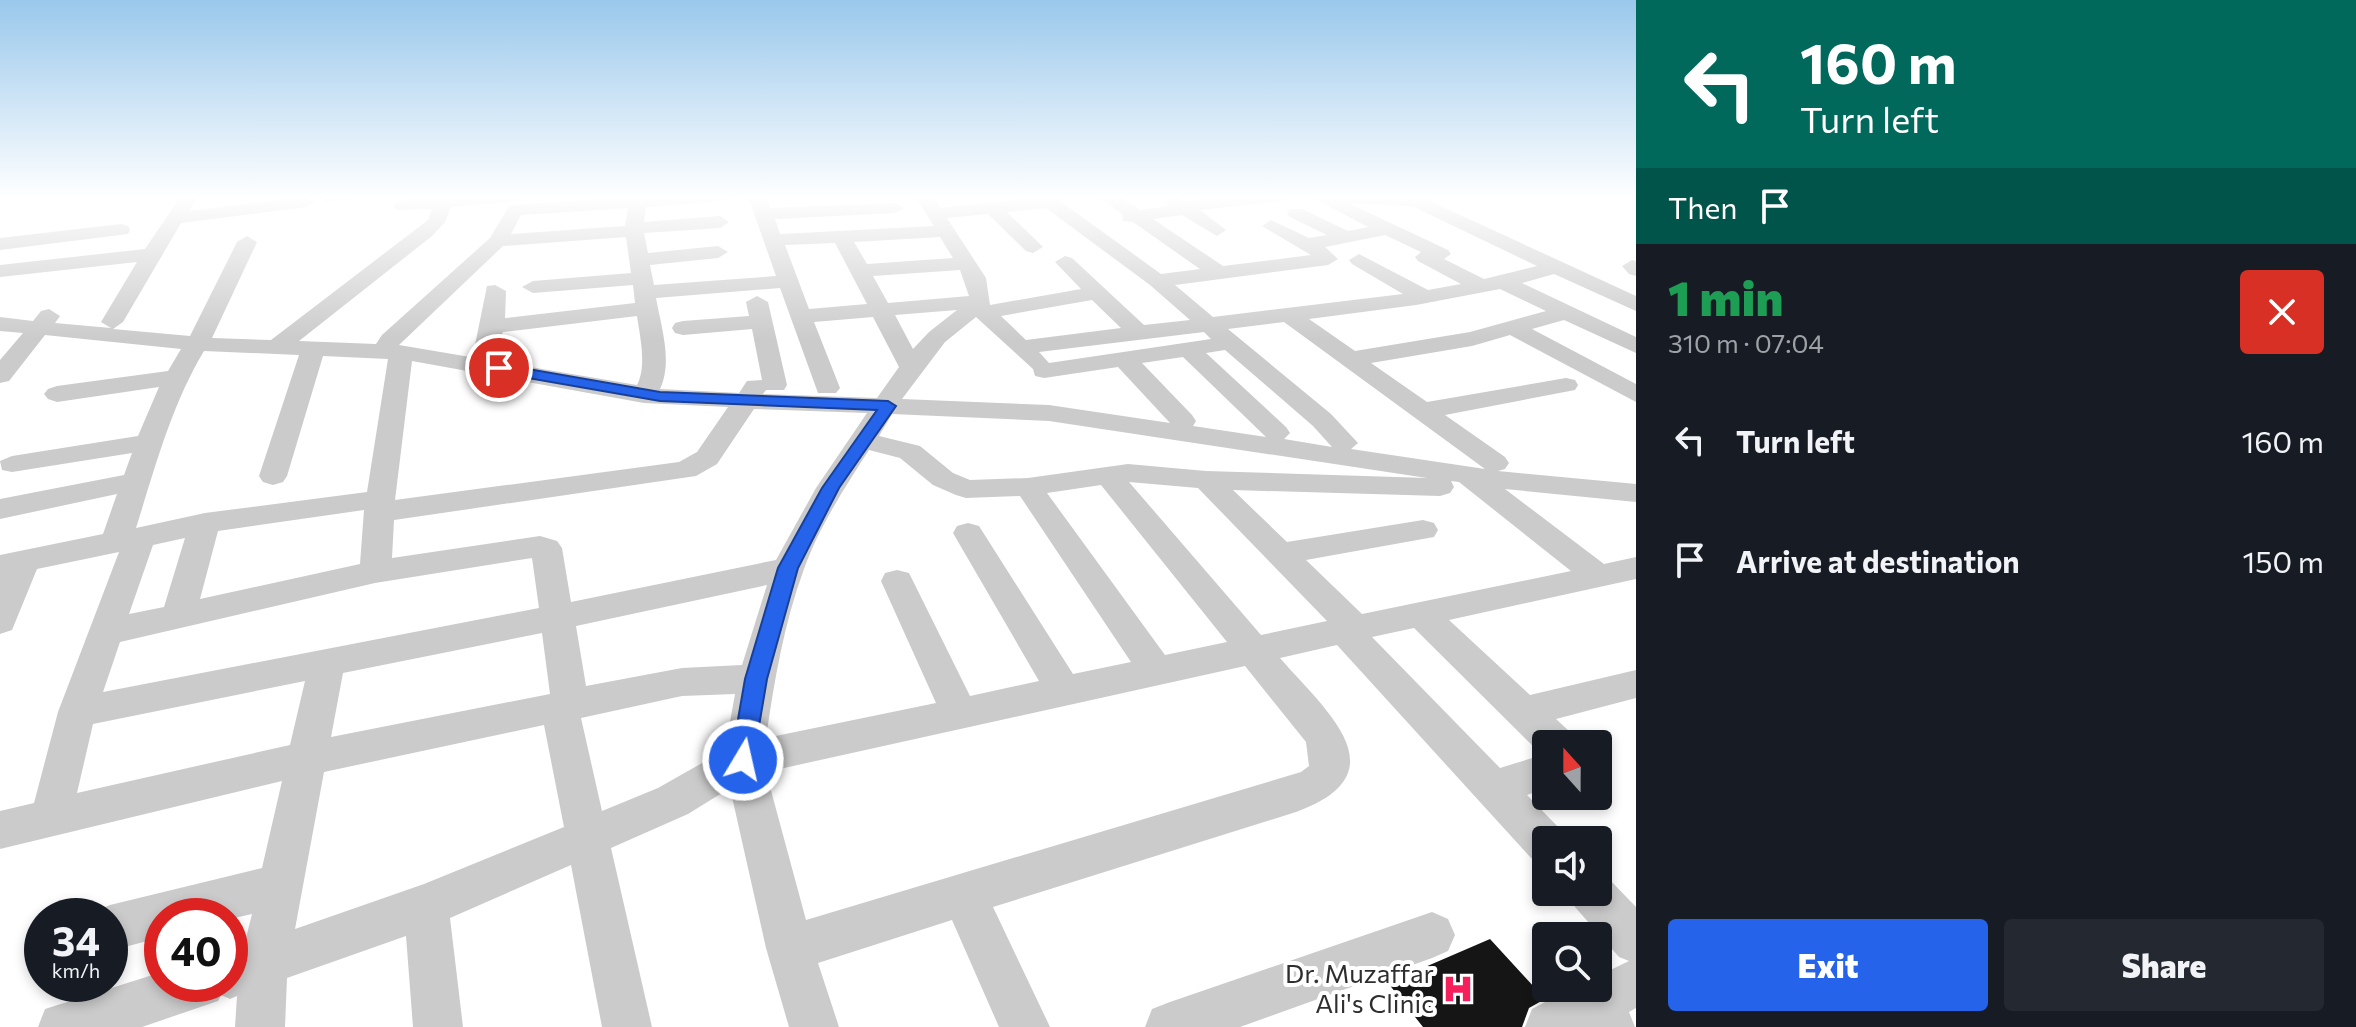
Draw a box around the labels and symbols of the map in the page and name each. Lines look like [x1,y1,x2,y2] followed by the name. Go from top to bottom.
[465,334,533,402] pin
[701,718,785,802] position arrow
[1532,730,1612,810] north arrow
[144,898,248,1002] speed limit sign: 40
[1285,957,1434,1018] place label: Dr. Muzaffar Ali's Clinic
[1441,972,1475,1006] hospital icon: Dr. Muzaffar Ali's Clinic

